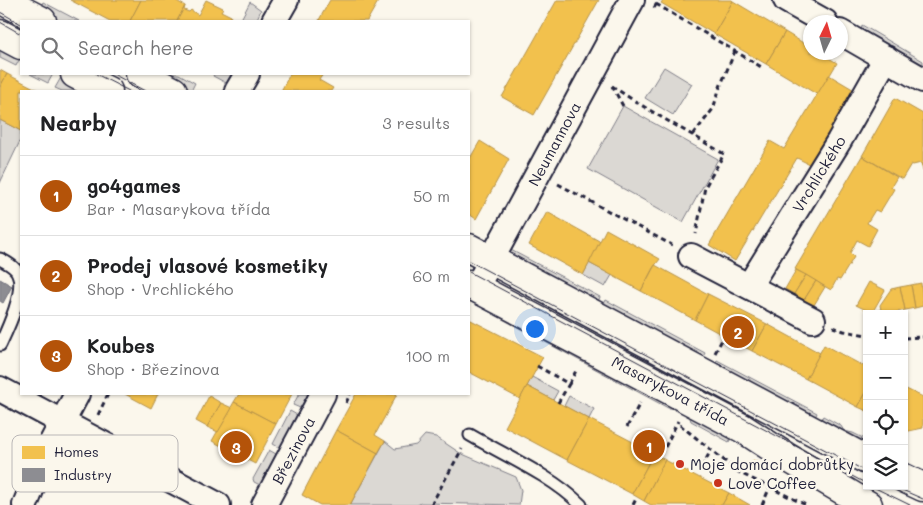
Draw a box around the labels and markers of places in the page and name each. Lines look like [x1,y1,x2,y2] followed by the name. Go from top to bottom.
[722,313,754,351] pin: 2
[633,427,665,465] pin: 1
[220,428,252,466] pin: 3
[690,454,854,474] place label: Moje domácí dobrůtky
[674,458,686,470] marker: Moje domácí dobrůtky
[728,473,817,493] place label: Love Coffee
[712,477,724,489] marker: Love Coffee

